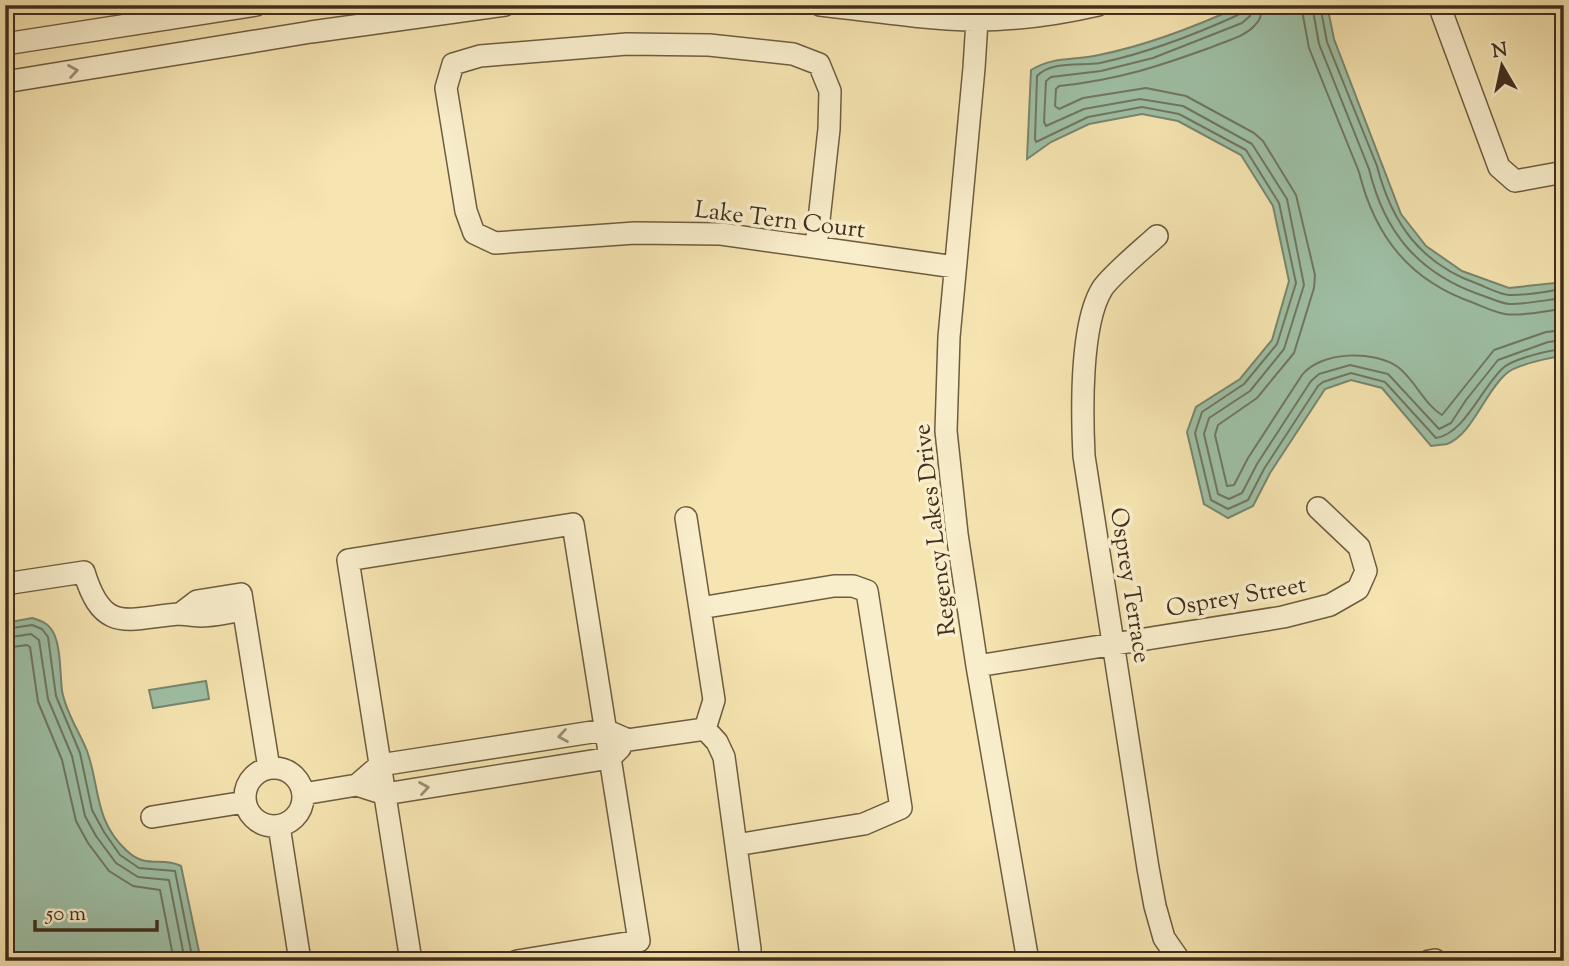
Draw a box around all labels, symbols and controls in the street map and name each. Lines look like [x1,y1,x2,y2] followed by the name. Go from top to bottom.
[1468,32,1538,102] north arrow
[1490,37,1509,66] text: N
[67,64,79,79] one-way arrow
[693,194,867,248] street label: Lake Tern Court
[906,422,966,638] street label: Regency Lakes Drive
[1100,505,1158,665] street label: Osprey Terrace
[1163,569,1309,627] street label: Osprey Street
[557,728,569,743] one-way arrow
[418,781,429,796] one-way arrow
[35,889,158,933] scale bar
[45,900,86,930] text: 50 m

